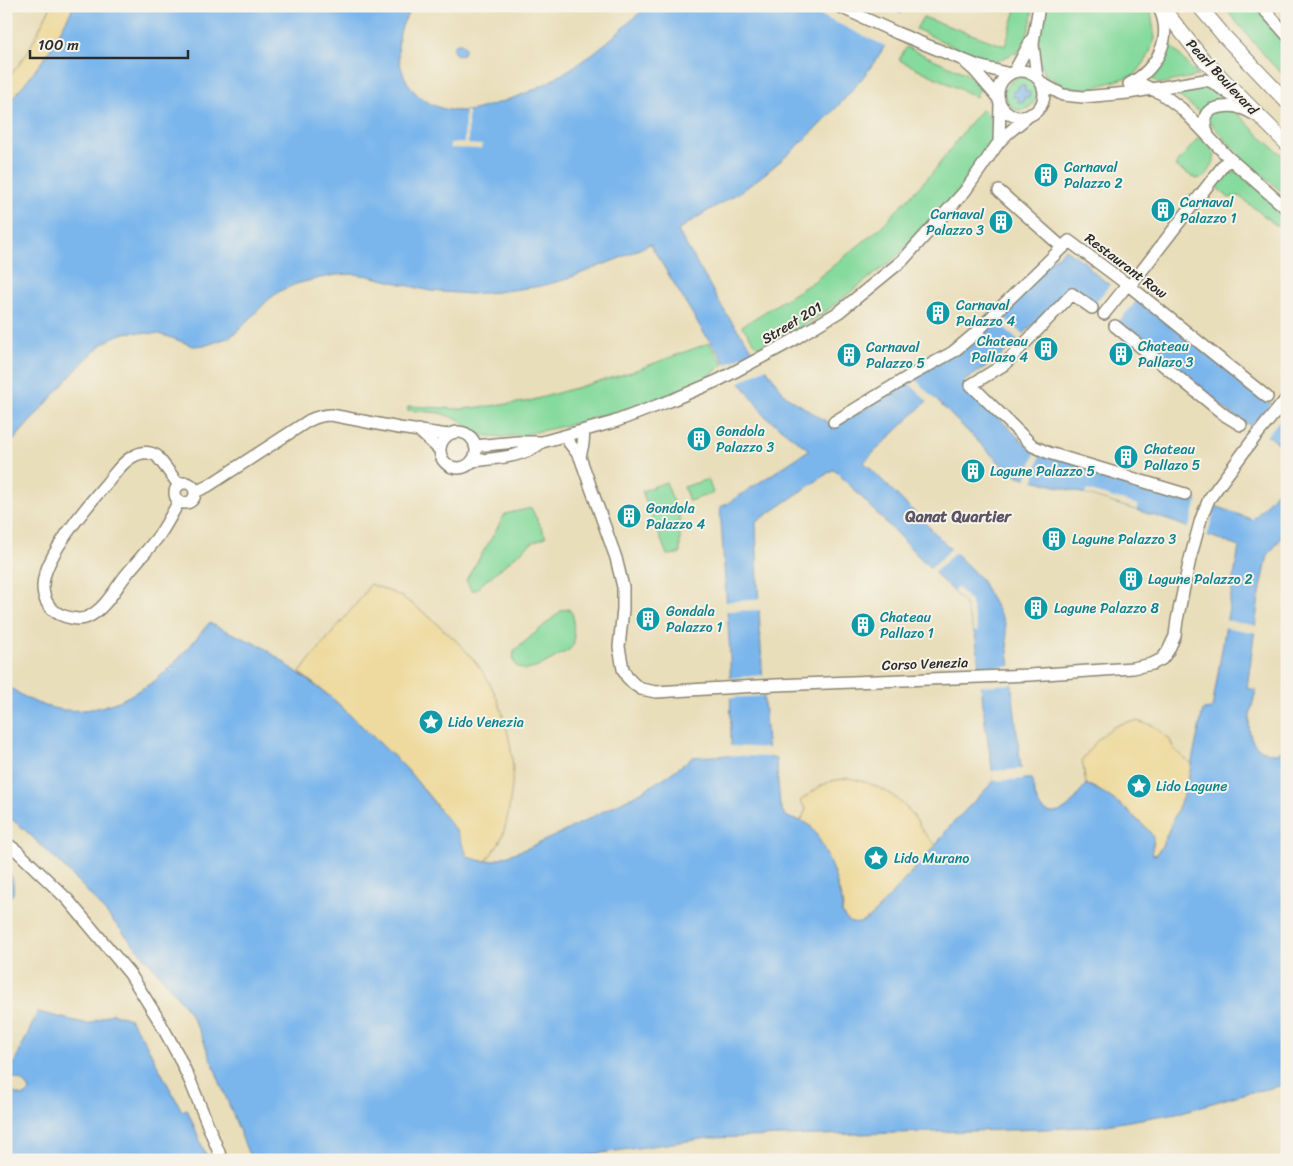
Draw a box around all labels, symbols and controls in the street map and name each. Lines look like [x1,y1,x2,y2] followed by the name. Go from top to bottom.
[30,28,188,60] scale bar
[38,32,79,58] text: 100 m
[1180,33,1265,122] street label: Pearl Boulevard
[1064,155,1123,196] place label: Carnaval Palazzo 2
[1033,162,1059,188] building icon: Carnaval Palazzo 2
[1180,190,1236,231] place label: Carnaval Palazzo 1
[1150,197,1176,223] building icon: Carnaval Palazzo 1
[926,202,985,243] place label: Carnaval Palazzo 3
[988,209,1014,235] building icon: Carnaval Palazzo 3
[1079,226,1173,306] street label: Restaurant Row
[956,293,1015,334] place label: Carnaval Palazzo 4
[757,295,827,351] street label: Street 201
[925,300,951,326] building icon: Carnaval Palazzo 4
[971,329,1028,370] place label: Chateau Pallazo 4
[1138,334,1194,375] place label: Chateau Pallazo 3
[866,335,925,376] place label: Carnaval Palazzo 5
[1033,336,1059,362] building icon: Chateau Pallazo 4
[1108,341,1134,367] building icon: Chateau Pallazo 3
[836,342,862,368] building icon: Carnaval Palazzo 5
[716,419,774,460] place label: Gondola Palazzo 3
[686,426,712,452] building icon: Gondola Palazzo 3
[1144,437,1201,478] place label: Chateau Pallazo 5
[1113,444,1139,470] building icon: Chateau Pallazo 5
[960,458,986,484] building icon: Lagune Palazzo 5
[990,459,1095,484] place label: Lagune Palazzo 5
[646,496,705,537] place label: Gondola Palazzo 4
[904,502,1012,531] district label: Qanat Quartier
[616,503,642,529] building icon: Gondola Palazzo 4
[1041,526,1067,552] building icon: Lagune Palazzo 3
[1072,527,1176,552] place label: Lagune Palazzo 3
[1118,566,1144,592] building icon: Lagune Palazzo 2
[1148,567,1253,592] place label: Lagune Palazzo 2
[1023,595,1049,621] building icon: Lagune Palazzo 8
[1054,596,1159,621] place label: Lagune Palazzo 8
[666,599,722,640] place label: Gondala Palazzo 1
[880,605,934,646] place label: Chateau Pallazo 1
[635,606,661,632] building icon: Gondala Palazzo 1
[850,612,876,638] building icon: Chateau Pallazo 1
[881,650,969,678] street label: Corso Venezia
[418,709,444,735] place icon: Lido Venezia
[448,710,524,735] place label: Lido Venezia
[1126,773,1152,799] place icon: Lido Lagune
[1156,774,1227,799] place label: Lido Lagune
[863,845,889,871] place icon: Lido Murano
[894,846,969,871] place label: Lido Murano

